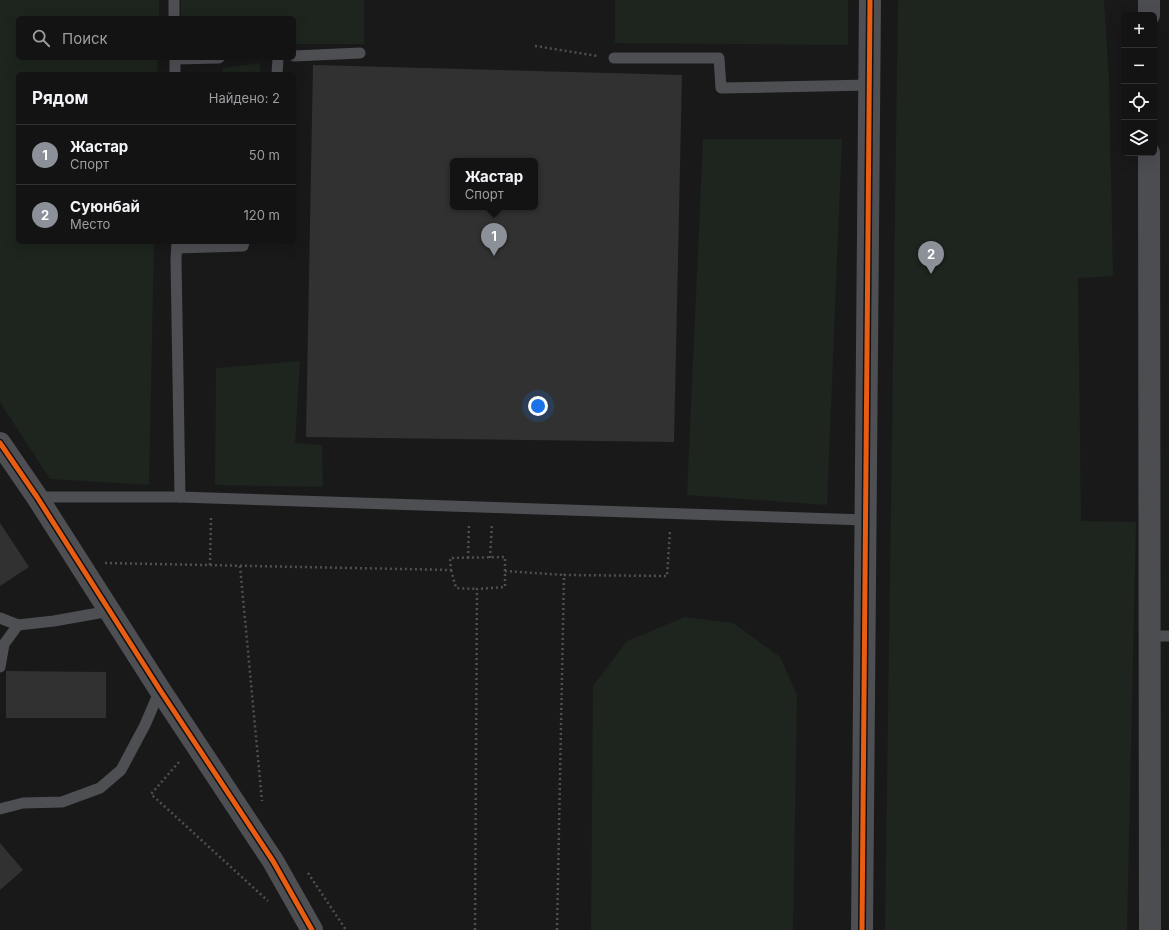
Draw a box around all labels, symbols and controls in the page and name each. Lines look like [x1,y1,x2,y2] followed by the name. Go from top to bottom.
[1121,12,1157,156] map controls
[1121,12,1157,48] button: +
[16,16,296,60] search box
[30,27,52,49] icon: search
[62,29,108,48] text: Поиск
[1121,48,1157,84] button: −
[1121,84,1157,120] button: locate
[32,88,88,108] text: Рядом
[209,90,280,106] text: Найдено: 2
[1121,120,1157,156] button: layers
[70,137,128,156] text: Жастар
[42,147,48,163] text: 1
[249,147,280,163] text: 50 m
[70,156,109,172] text: Спорт
[450,158,538,210] popup
[465,167,523,186] text: Жастар
[465,186,504,202] text: Спорт
[70,197,140,216] text: Суюнбай
[41,207,49,223] text: 2
[244,207,280,223] text: 120 m
[70,216,110,232] text: Место
[481,223,507,256] pin: 1
[918,241,944,274] pin: 2
[528,396,548,416] your location

